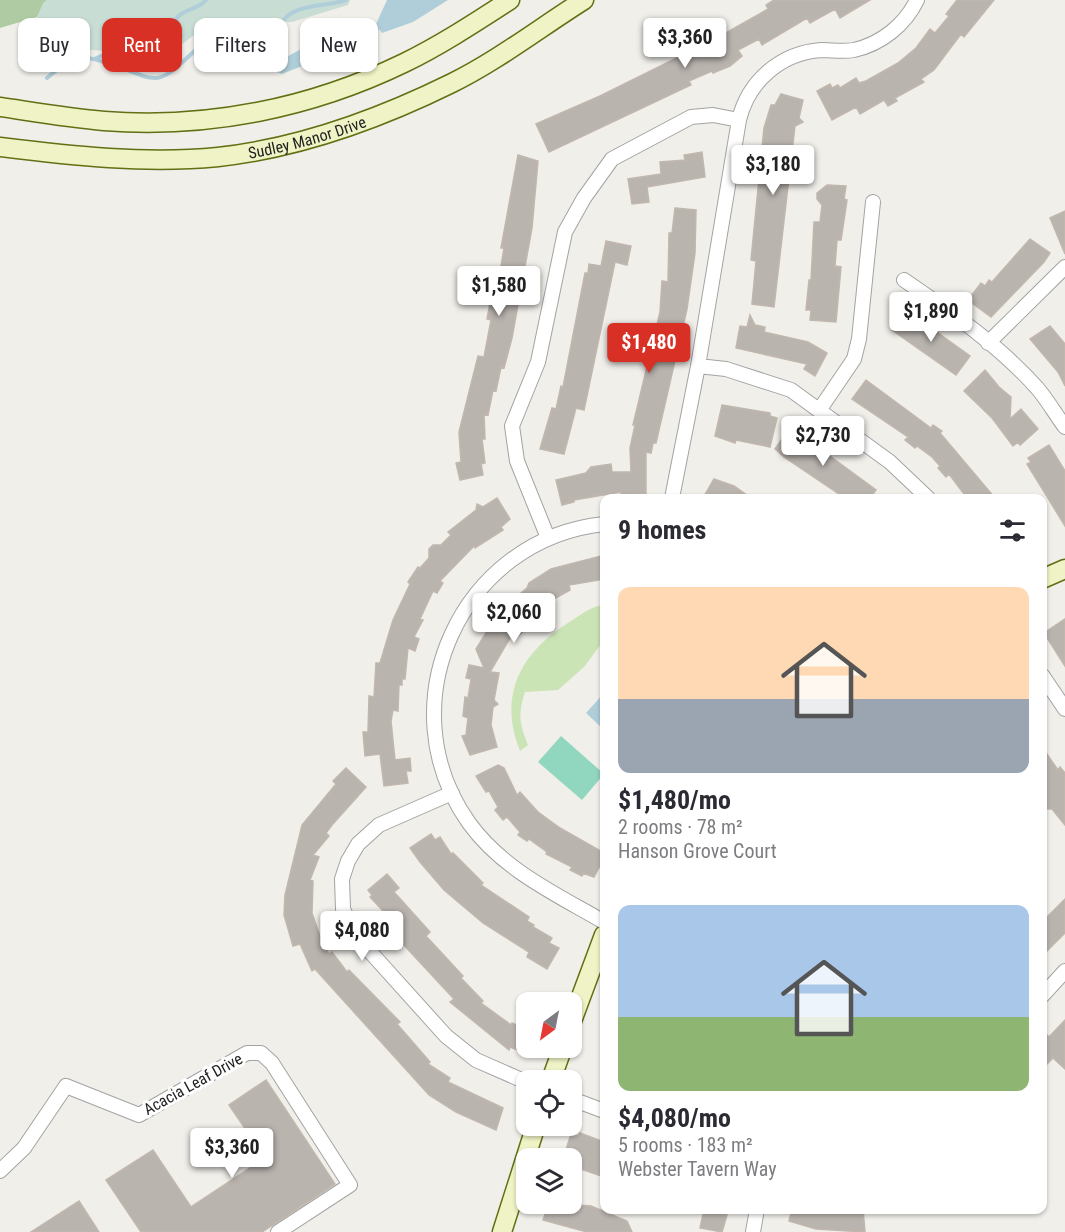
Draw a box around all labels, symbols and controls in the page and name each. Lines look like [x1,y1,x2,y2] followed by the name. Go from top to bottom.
[18,18,90,72] chip: Buy
[102,18,182,72] chip: Rent
[194,18,288,72] chip: Filters
[300,18,378,72] chip: New
[636,18,734,69] pin: $3,360
[657,25,713,49] text: $3,360
[247,112,369,162] street label: Sudley Manor Drive
[724,145,822,196] pin: $3,180
[745,152,801,176] text: $3,180
[450,266,548,317] pin: $1,580
[471,273,527,297] text: $1,580
[882,292,980,343] pin: $1,890
[903,299,959,323] text: $1,890
[600,323,698,374] pin: $1,480
[621,330,677,354] text: $1,480
[774,416,872,467] pin: $2,730
[795,423,851,447] text: $2,730
[996,514,1029,547] icon: filters
[618,515,706,545] text: 9 homes
[465,593,563,644] pin: $2,060
[486,600,542,624] text: $2,060
[770,626,878,734] icon: home
[618,785,731,815] text: $1,480/mo
[618,815,743,839] text: 2 rooms · 78 m²
[618,839,777,863] text: Hanson Grove Court
[313,911,411,962] pin: $4,080
[334,918,390,942] text: $4,080
[770,944,878,1052] icon: home
[516,992,582,1058] north arrow
[516,992,582,1214] map controls
[140,1049,246,1119] street label: Acacia Leaf Drive
[516,1070,582,1136] button: locate
[618,1103,731,1133] text: $4,080/mo
[183,1128,281,1179] pin: $3,360
[618,1133,753,1157] text: 5 rooms · 183 m²
[204,1135,260,1159] text: $3,360
[516,1148,582,1214] button: layers
[618,1157,776,1181] text: Webster Tavern Way

